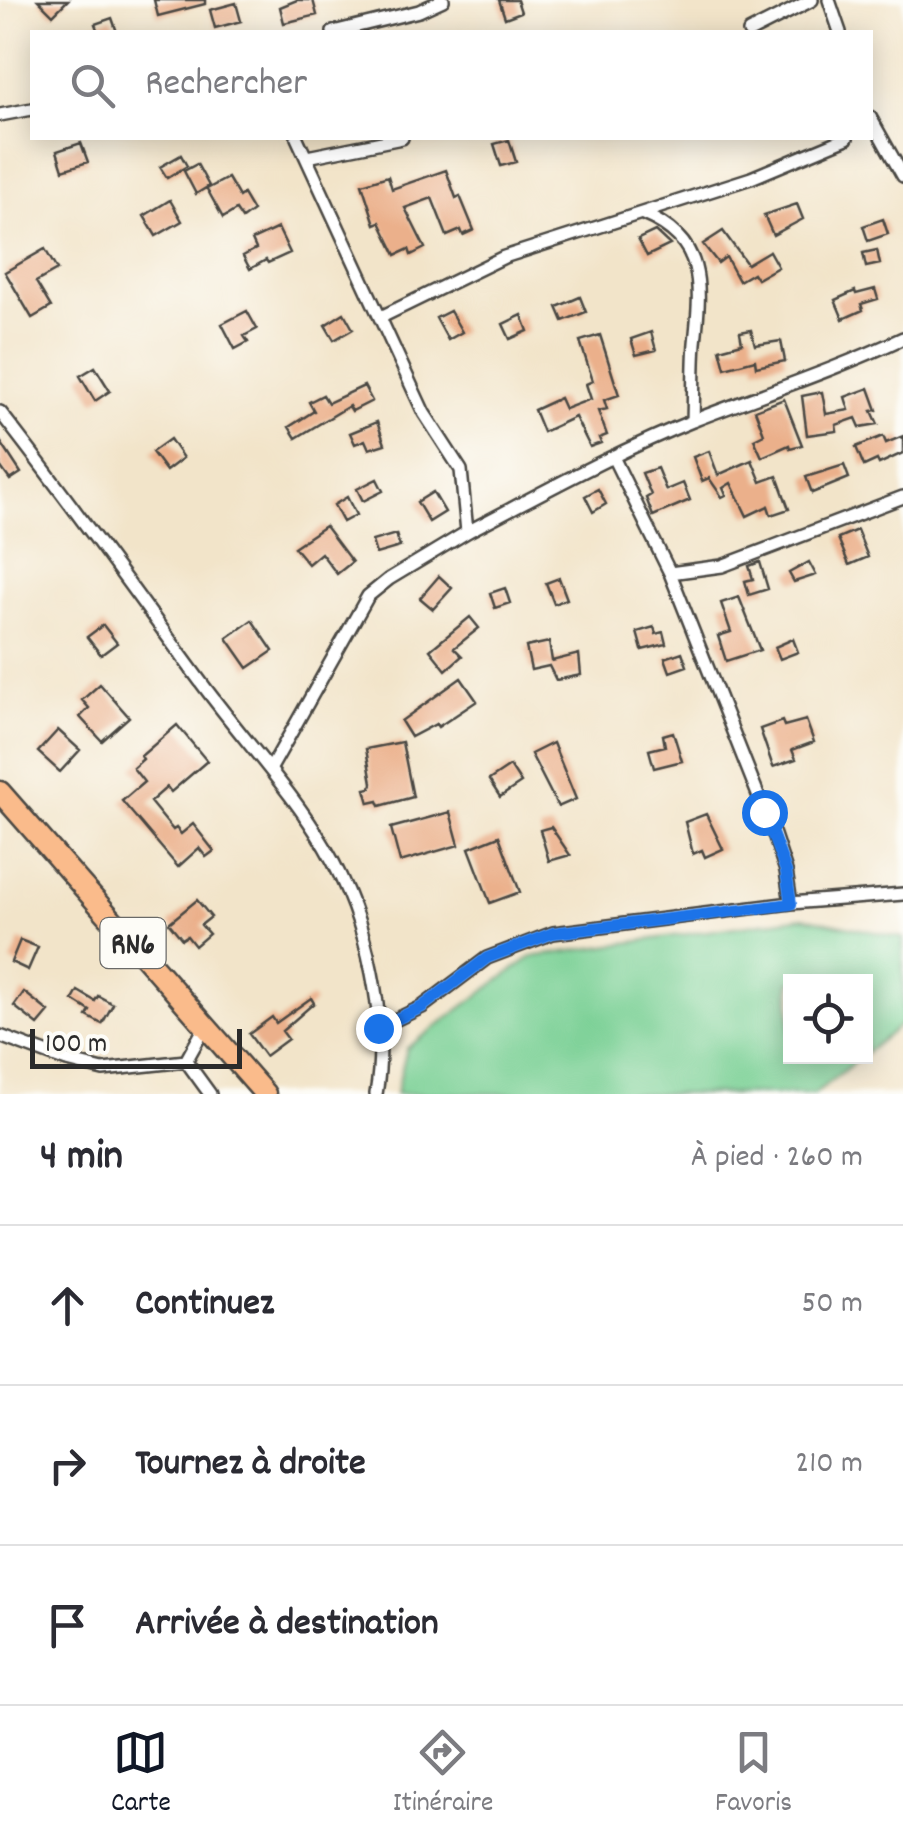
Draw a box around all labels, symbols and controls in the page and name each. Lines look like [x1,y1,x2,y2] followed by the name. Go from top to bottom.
[30,30,873,140] search box
[65,58,120,113] icon: search
[145,58,307,113] text: Rechercher
[742,790,788,836] route start
[100,918,166,968] road number: RN6
[783,974,873,1064] map controls
[783,974,873,1064] button: locate
[356,1006,402,1052] route end
[30,1024,242,1068] scale bar
[45,1026,107,1066] text: 100 m
[40,1129,123,1189] text: 4 min
[691,1136,863,1182] text: À pied · 260 m
[40,1278,95,1333] icon: ahead
[135,1278,274,1333] text: Continuez
[801,1282,863,1328] text: 50 m
[40,1438,95,1493] icon: right
[135,1438,366,1493] text: Tournez à droite
[795,1442,863,1488] text: 210 m
[40,1598,95,1653] icon: arrive
[135,1598,439,1653] text: Arrivée à destination
[111,1725,171,1825] tab: Carte
[393,1725,493,1825] tab: Itinéraire
[715,1725,792,1825] tab: Favoris

